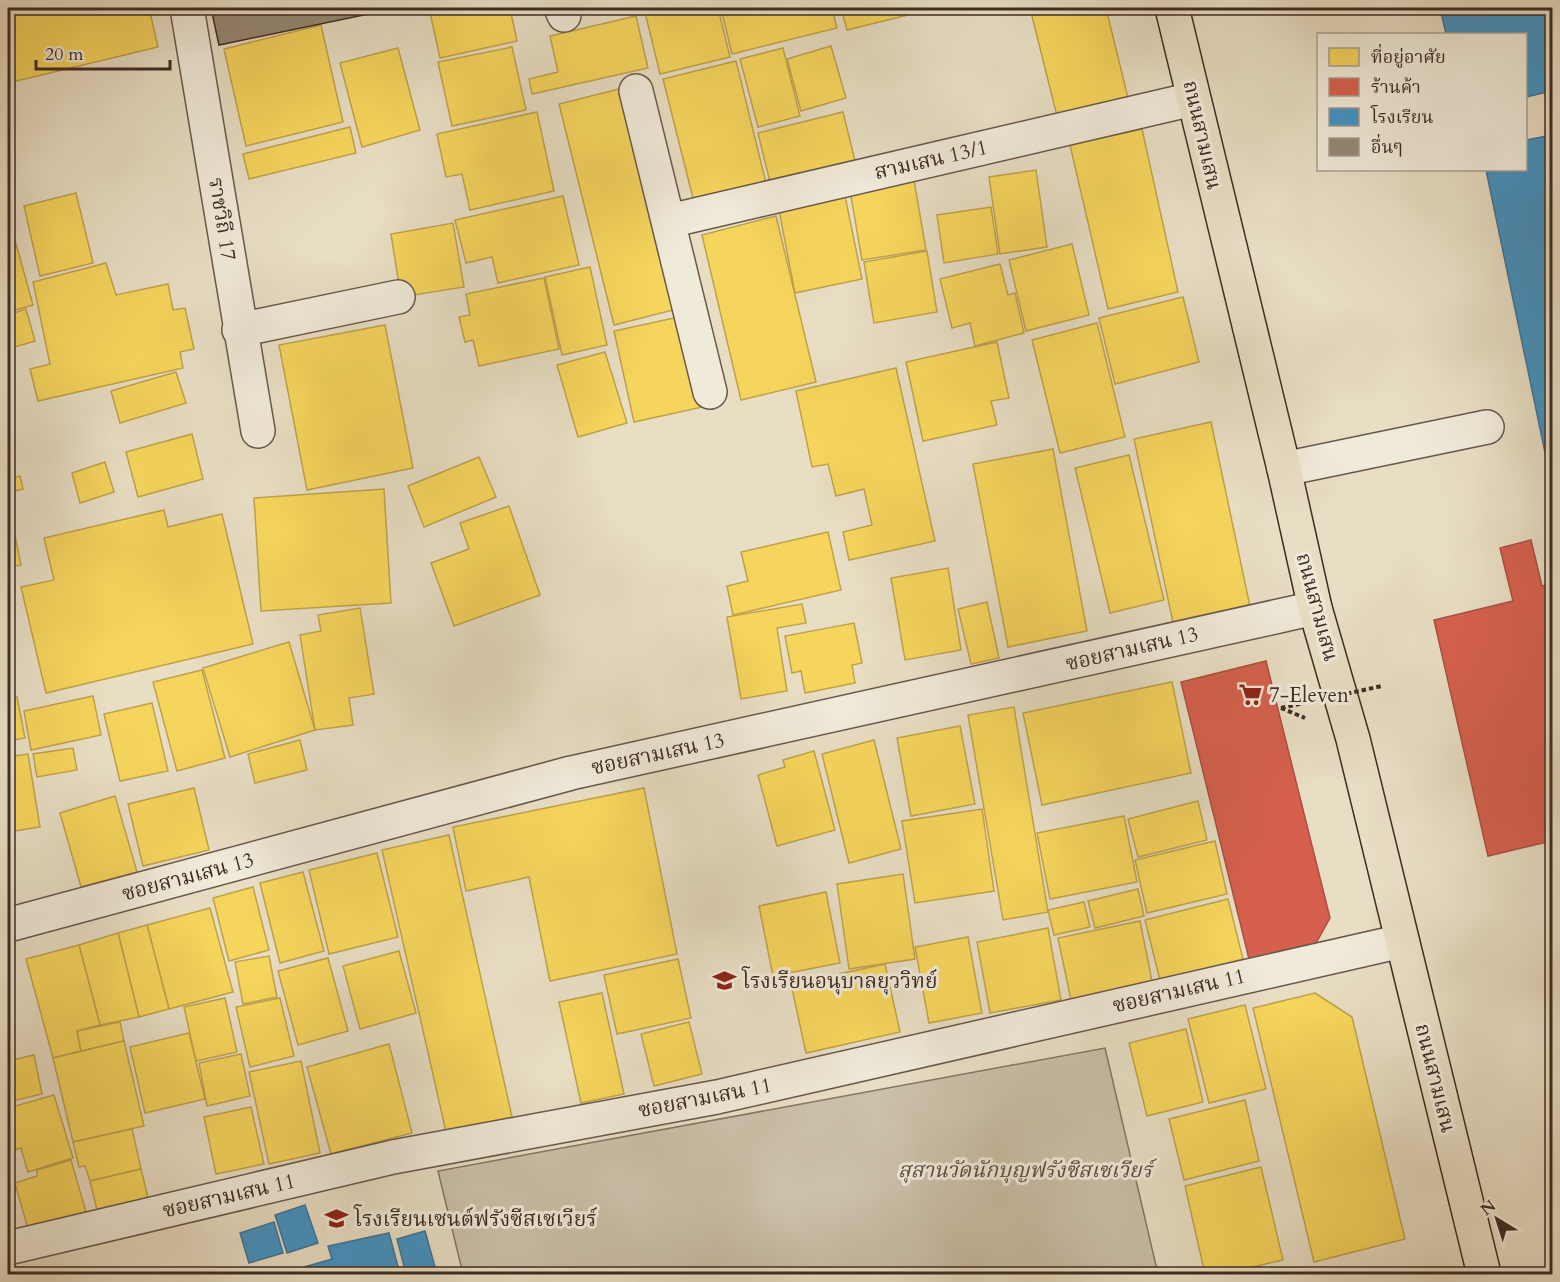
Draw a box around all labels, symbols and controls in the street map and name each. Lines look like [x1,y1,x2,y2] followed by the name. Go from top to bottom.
[36,33,170,71] scale bar
[1317,33,1527,171] legend
[45,42,84,67] text: 20 m
[1371,43,1446,70] text: ที่อยู่อาศัย
[1371,75,1421,100] text: ร้านค้า
[1175,77,1229,193] street label: ถนนสามเสน
[1370,104,1434,130] text: โรงเรียน
[871,133,991,187] street label: สามเสน 13/1
[1371,133,1403,160] text: อื่นๆ
[201,175,243,263] street label: ราชวิถี 17
[1289,549,1345,665] street label: ถนนสามเสน
[1063,620,1201,678] street label: ซอยสามเสน 13
[1269,681,1349,710] place label: 7-Eleven
[1238,682,1264,708] supermarket icon: 7-Eleven
[589,726,727,782] street label: ซอยสามเสน 13
[119,845,257,909] street label: ซอยสามเสน 13
[1110,962,1248,1020] street label: ซอยสามเสน 11
[741,966,938,996] place label: โรงเรียนอนุบาลยุววิทย์
[711,968,737,994] school or university icon: โรงเรียนอนุบาลยุววิทย์
[1407,1020,1463,1136] street label: ถนนสามเสน
[636,1071,774,1125] street label: ซอยสามเสน 11
[898,1156,1157,1185] park label: สุสานวัดนักบุญฟรังซิสเซเวียร์
[160,1167,298,1225] street label: ซอยสามเสน 11
[1467,1189,1527,1249] north arrow
[1476,1195,1501,1221] text: N
[353,1204,598,1234] place label: โรงเรียนเซนต์ฟรังซีสเซเวียร์
[323,1206,349,1232] school or university icon: โรงเรียนเซนต์ฟรังซีสเซเวียร์

